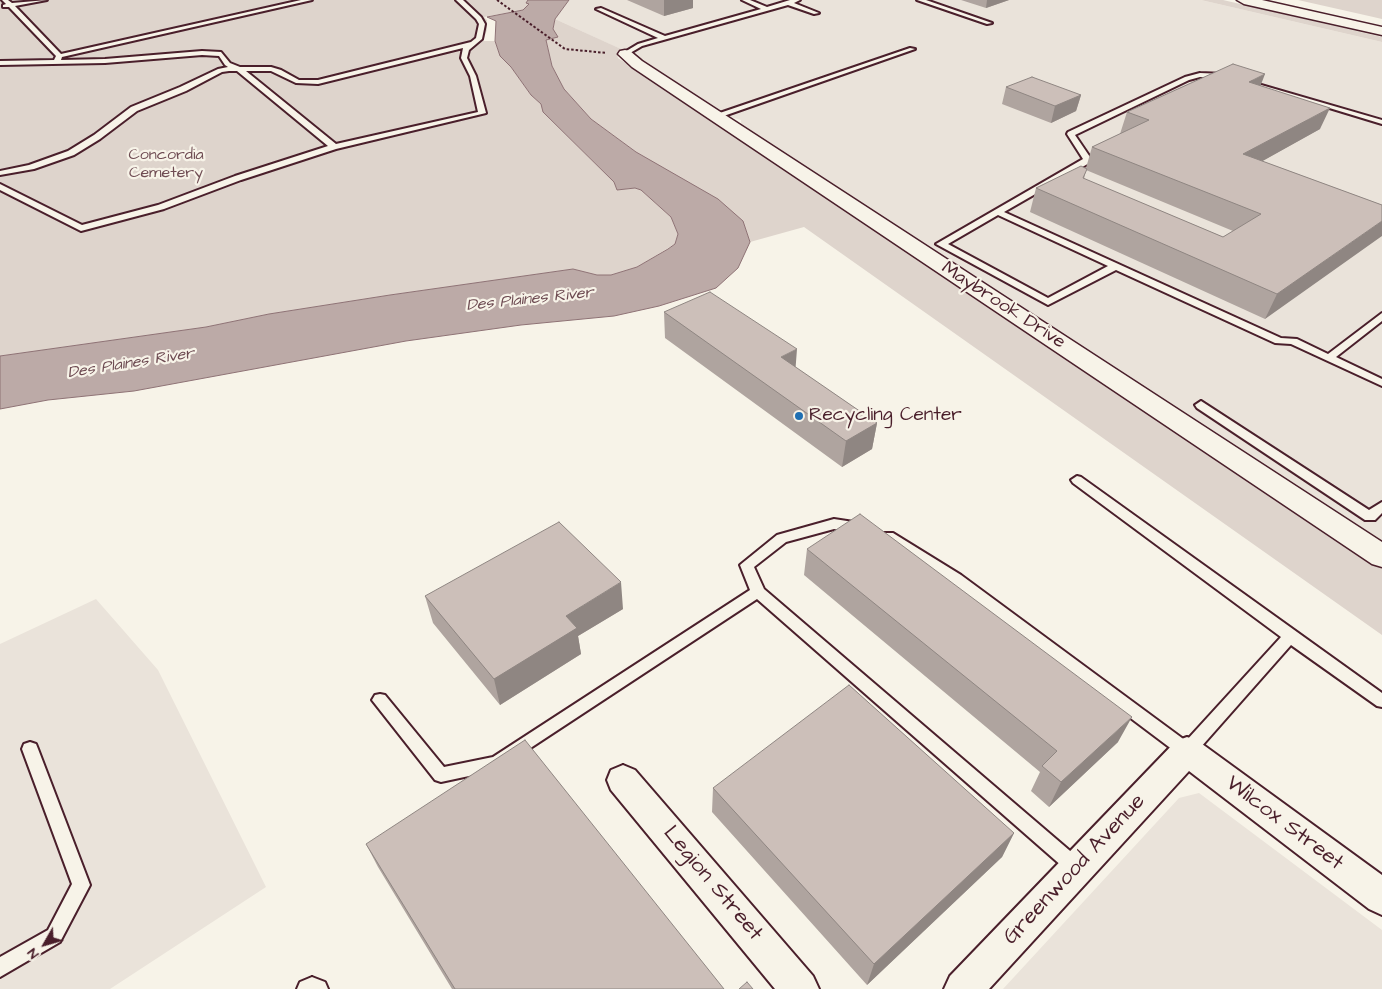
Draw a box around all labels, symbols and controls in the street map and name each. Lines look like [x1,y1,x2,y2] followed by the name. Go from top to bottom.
[128,146,204,184] park label: Concordia Cemetery
[937,257,1069,355] street label: Maybrook Drive
[466,284,594,316] water label: Des Plaines River
[67,345,195,383] water label: Des Plaines River
[809,405,962,427] place label: Recycling Center
[793,410,805,422] marker: Recycling Center
[1220,771,1348,877] street label: Wilcox Street
[998,789,1152,951] street label: Greenwood Avenue
[656,821,768,947] street label: Legion Street
[20,919,70,969] north arrow
[23,944,44,963] text: N

